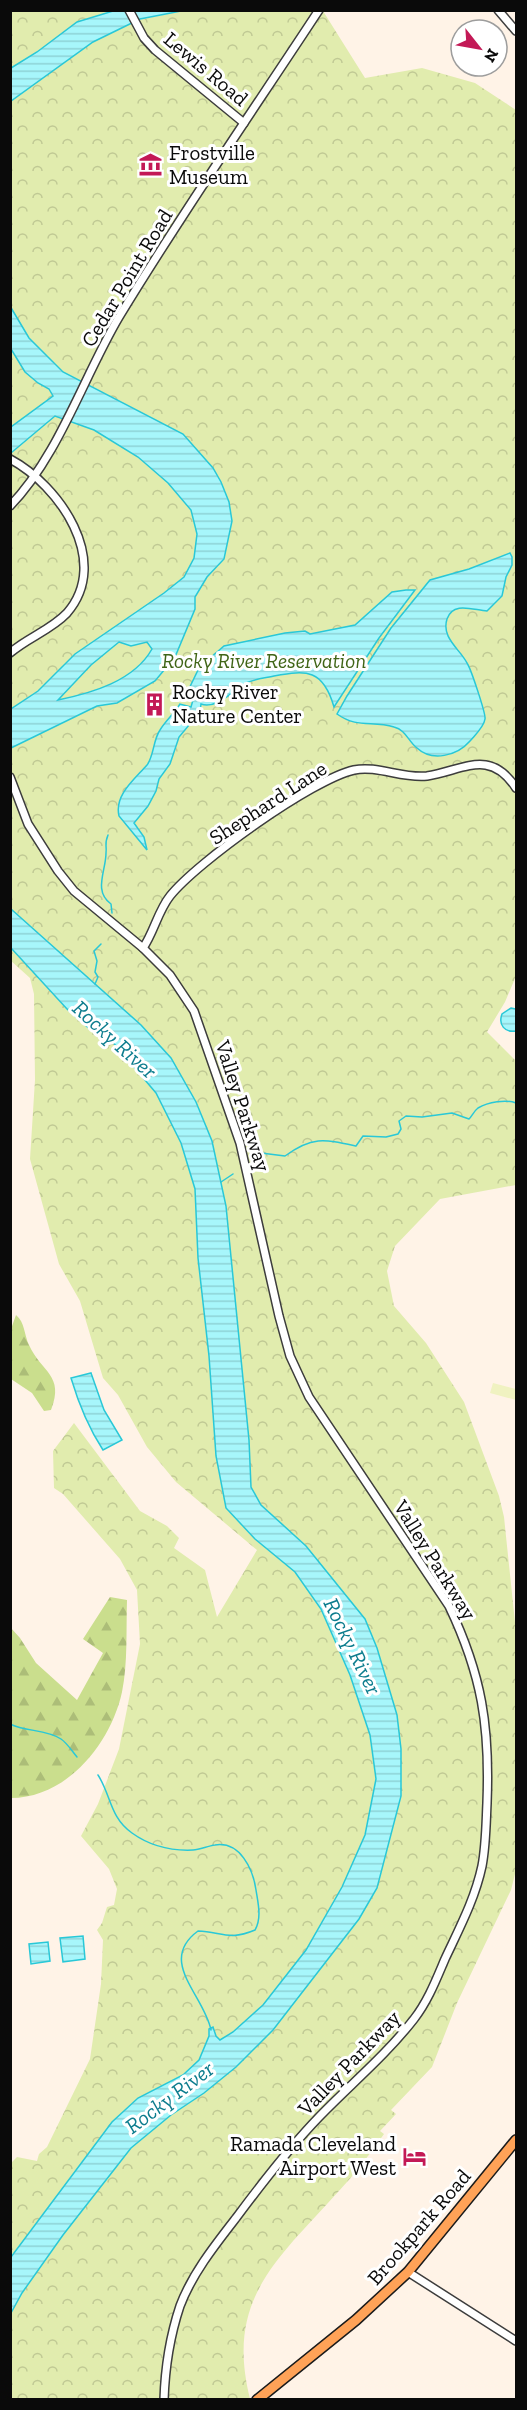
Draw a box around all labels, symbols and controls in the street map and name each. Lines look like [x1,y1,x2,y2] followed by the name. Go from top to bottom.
[449,18,509,78] north arrow
[159,26,254,111] street label: Lewis Road
[480,45,503,66] text: N
[169,140,255,189] place label: Frostville Museum
[138,152,164,178] museum icon: Frostville Museum
[76,204,178,351] street label: Cedar Point Road
[162,648,366,673] park label: Rocky River Reservation
[172,679,302,728] place label: Rocky River Nature Center
[141,691,167,717] building icon: Rocky River Nature Center
[204,755,331,850] street label: Shephard Lane
[67,994,163,1085] water label: Rocky River
[210,1036,277,1175] street label: Valley Parkway
[388,1494,482,1624] street label: Valley Parkway
[318,1593,388,1699] water label: Rocky River
[292,2005,405,2121] street label: Valley Parkway
[120,2055,219,2140] water label: Rocky River
[230,2131,396,2180] place label: Ramada Cleveland Airport West
[401,2143,427,2169] hotel icon: Ramada Cleveland Airport West
[362,2163,476,2290] street label: Brookpark Road

